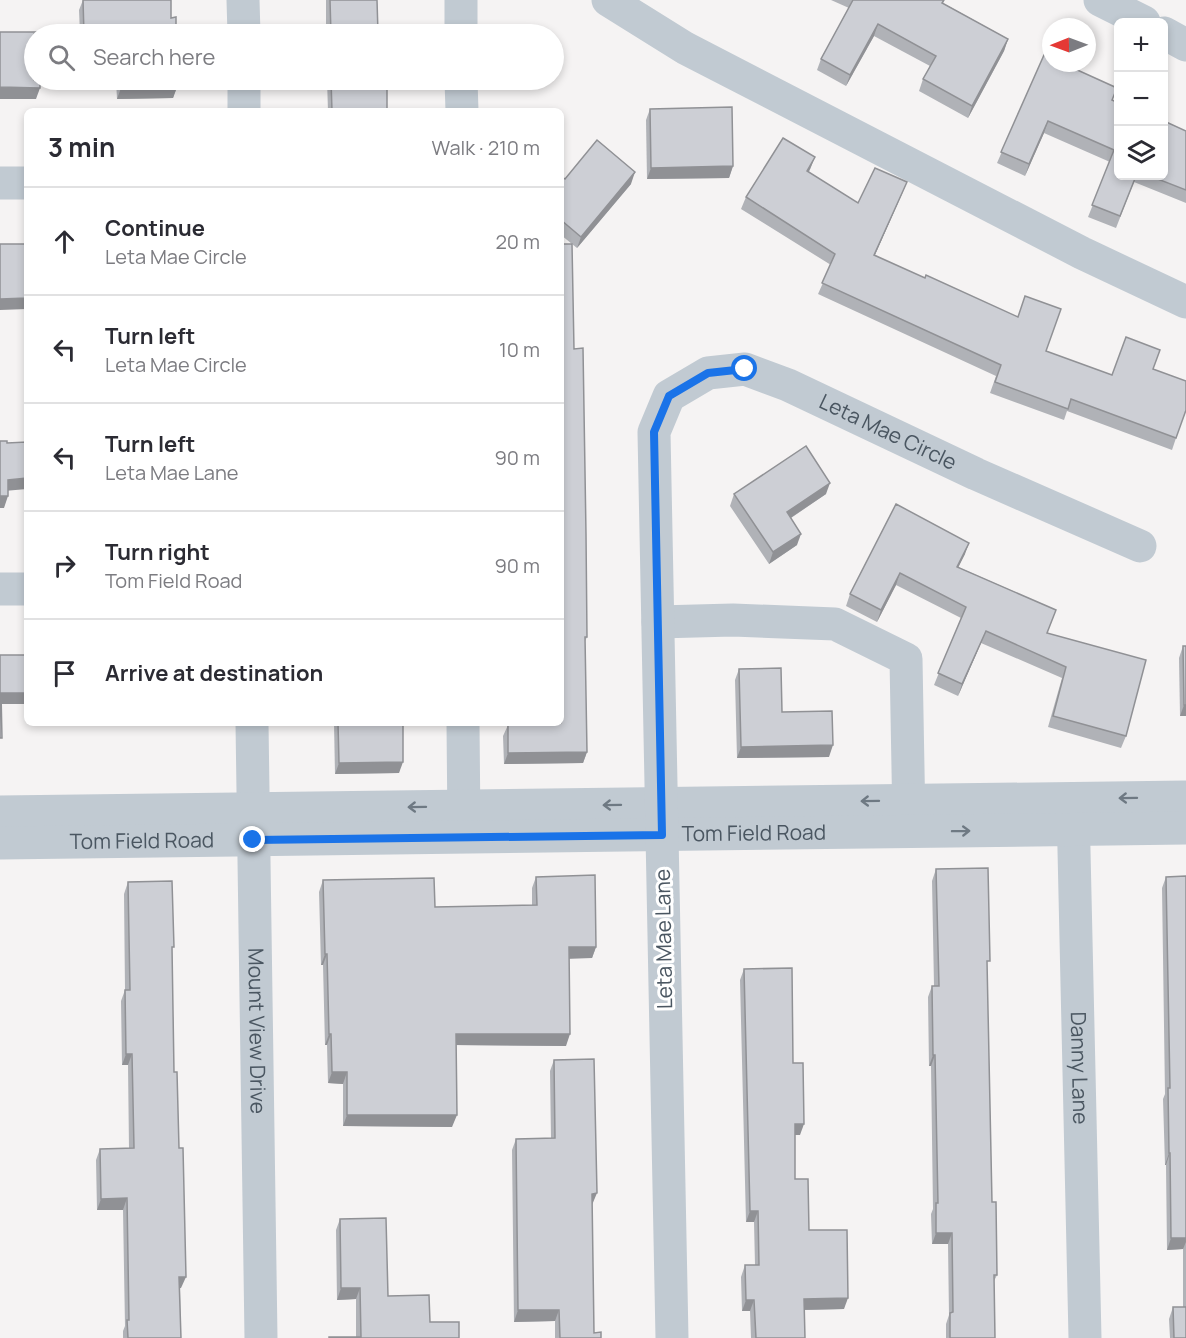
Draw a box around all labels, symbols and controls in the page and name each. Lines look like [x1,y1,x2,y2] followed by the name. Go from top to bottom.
[1042,18,1096,72] north arrow
[1114,18,1168,180] map controls
[1114,18,1168,72] button: +
[24,24,564,90] search box
[45,41,78,74] icon: search
[93,42,215,72] text: Search here
[1114,72,1168,126] button: −
[1114,126,1168,180] button: layers
[48,129,115,165] text: 3 min
[432,134,540,161] text: Walk · 210 m
[105,213,205,243] text: Continue
[48,225,81,258] icon: ahead
[495,228,540,255] text: 20 m
[105,243,247,270] text: Leta Mae Circle
[105,321,195,351] text: Turn left
[48,333,81,366] icon: left
[499,336,540,363] text: 10 m
[105,351,247,378] text: Leta Mae Circle
[731,355,757,381] route start
[815,387,962,476] street label: Leta Mae Circle
[105,429,195,459] text: Turn left
[48,441,81,474] icon: left
[494,444,540,471] text: 90 m
[105,459,238,486] text: Leta Mae Lane
[105,537,210,567] text: Turn right
[48,549,81,582] icon: right
[494,552,540,579] text: 90 m
[105,567,242,594] text: Tom Field Road
[48,657,81,690] icon: arrive
[105,658,323,688] text: Arrive at destination
[1118,792,1138,804] one-way arrow
[860,795,880,807] one-way arrow
[602,799,622,810] one-way arrow
[407,801,427,813] one-way arrow
[682,818,826,847] street label: Tom Field Road
[70,825,214,855] street label: Tom Field Road
[951,825,971,837] one-way arrow
[239,826,265,852] route end
[648,869,678,1009] street label: Leta Mae Lane
[242,948,273,1114] street label: Mount View Drive
[1065,1011,1095,1125] street label: Danny Lane

